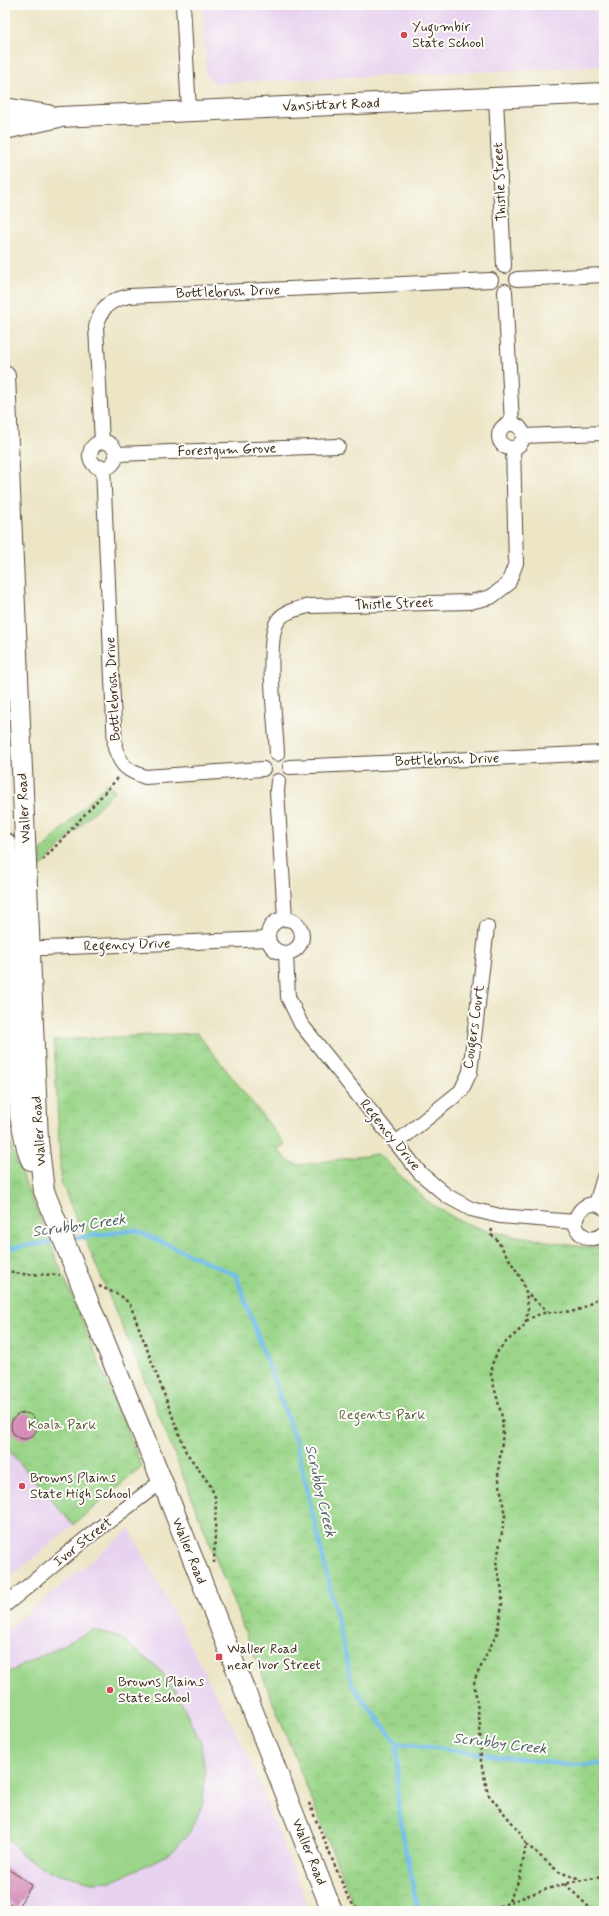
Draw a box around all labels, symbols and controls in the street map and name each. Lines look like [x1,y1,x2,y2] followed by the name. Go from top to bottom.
[412,18,484,52] place label: Yugumbir State School
[399,30,409,40] marker: Yugumbir State School
[282,94,380,116] street label: Vansittart Road
[489,142,511,222] street label: Thistle Street
[176,281,280,303] street label: Bottlebrush Drive
[177,439,277,461] street label: Forestgum Grove
[354,594,434,614] street label: Thistle Street
[101,636,125,742] street label: Bottlebrush Drive
[395,749,499,771] street label: Bottlebrush Drive
[13,772,35,844] street label: Waller Road
[83,934,171,958] street label: Regency Drive
[459,983,491,1070] street label: Cougers Court
[28,1095,50,1167] street label: Waller Road
[354,1096,424,1176] street label: Regency Drive
[31,1209,127,1242] water label: Scrubby Creek
[339,1406,425,1426] park label: Regents Park
[28,1416,96,1434] park label: Koala Park
[300,1443,340,1540] water label: Scrubby Creek
[30,1469,131,1505] place label: Browns Plains State High School
[17,1481,27,1491] marker: Browns Plains State High School
[50,1513,116,1571] street label: Ivor Street
[167,1515,211,1587] street label: Waller Road
[227,1640,321,1674] place label: Waller Road near Ivor Street
[214,1652,224,1662] marker: Waller Road near Ivor Street
[118,1673,204,1707] place label: Browns Plains State School
[105,1685,115,1695] marker: Browns Plains State School
[452,1728,548,1760] water label: Scrubby Creek
[287,1816,331,1888] street label: Waller Road

